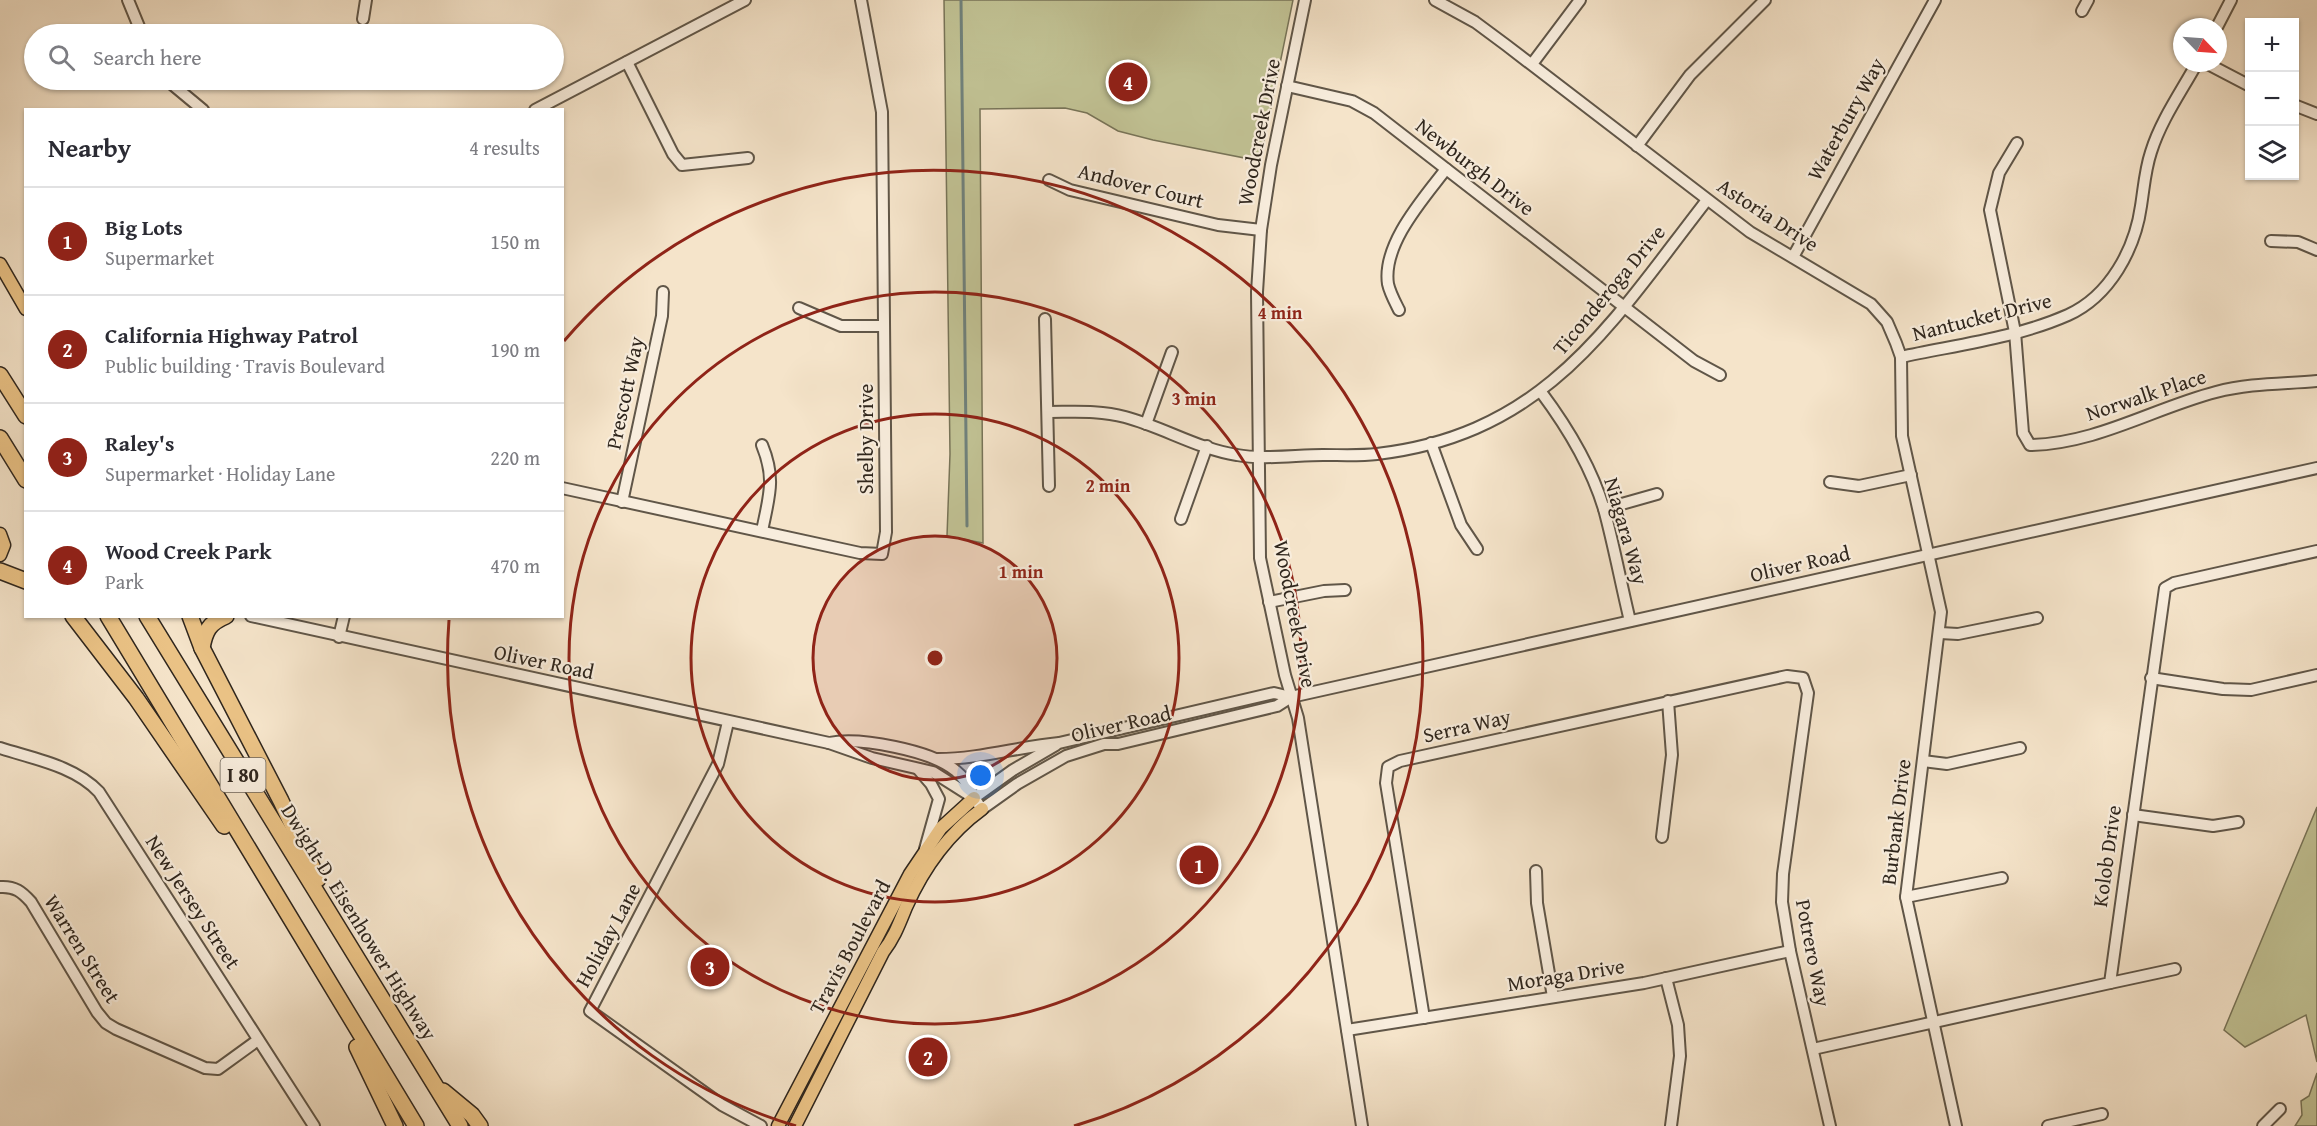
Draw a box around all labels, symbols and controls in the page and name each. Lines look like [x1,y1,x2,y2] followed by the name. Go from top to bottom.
[2173,18,2227,72] north arrow
[2245,18,2299,180] map controls
[2245,18,2299,72] button: +
[24,24,564,90] search box
[45,41,78,74] icon: search
[93,41,202,73] text: Search here
[1799,51,1892,186] street label: Waterbury Way
[1229,55,1288,208] street label: Woodcreek Drive
[1108,60,1148,104] pin: 4
[2245,72,2299,126] button: −
[1409,110,1541,223] street label: Newburgh Drive
[2245,126,2299,180] button: layers
[48,128,131,167] text: Nearby
[469,133,540,162] text: 4 results
[1075,155,1208,216] street label: Andover Court
[1711,170,1825,259] street label: Astoria Drive
[105,211,183,243] text: Big Lots
[1545,218,1673,362] street label: Ticonderoga Drive
[62,227,73,256] text: 1
[490,227,540,256] text: 150 m
[105,243,214,272] text: Supermarket
[1909,284,2055,349] street label: Nantucket Drive
[1258,299,1303,326] text: 4 min
[105,319,358,351] text: California Highway Patrol
[597,333,652,452] street label: Prescott Way
[62,335,73,364] text: 2
[490,335,540,364] text: 190 m
[105,351,385,380] text: Public building · Travis Boulevard
[2082,360,2210,429] street label: Norwalk Place
[850,383,881,494] street label: Shelby Drive
[1172,385,1217,412] text: 3 min
[105,427,174,459] text: Raley's
[62,443,73,472] text: 3
[490,443,540,472] text: 220 m
[105,459,335,488] text: Supermarket · Holiday Lane
[1086,472,1131,499] text: 2 min
[1596,474,1657,589] street label: Niagara Way
[105,535,272,567] text: Wood Creek Park
[1747,537,1854,590] street label: Oliver Road
[1266,538,1325,690] street label: Woodcreek Drive
[62,551,73,580] text: 4
[490,551,540,580] text: 470 m
[999,558,1044,585] text: 1 min
[105,567,144,596] text: Park
[491,636,598,687] street label: Oliver Road
[925,648,945,668] centre of rings
[1068,697,1175,750] street label: Oliver Road
[1420,700,1514,751] street label: Serra Way
[1872,757,1919,887] street label: Burbank Drive
[220,758,266,792] road number: I 80
[966,761,995,790] your location
[274,797,445,1046] street label: Dwight D. Eisenhower Highway
[2084,803,2129,909] street label: Kolob Drive
[138,828,249,976] street label: New Jersey Street
[1180,842,1218,888] pin: 1
[801,873,898,1020] street label: Travis Boulevard
[567,877,648,993] street label: Holiday Lane
[37,888,129,1010] street label: Warren Street
[1788,897,1839,1010] street label: Potrero Way
[690,944,730,990] pin: 3
[1505,950,1627,999] street label: Moraga Drive
[908,1034,948,1080] pin: 2

